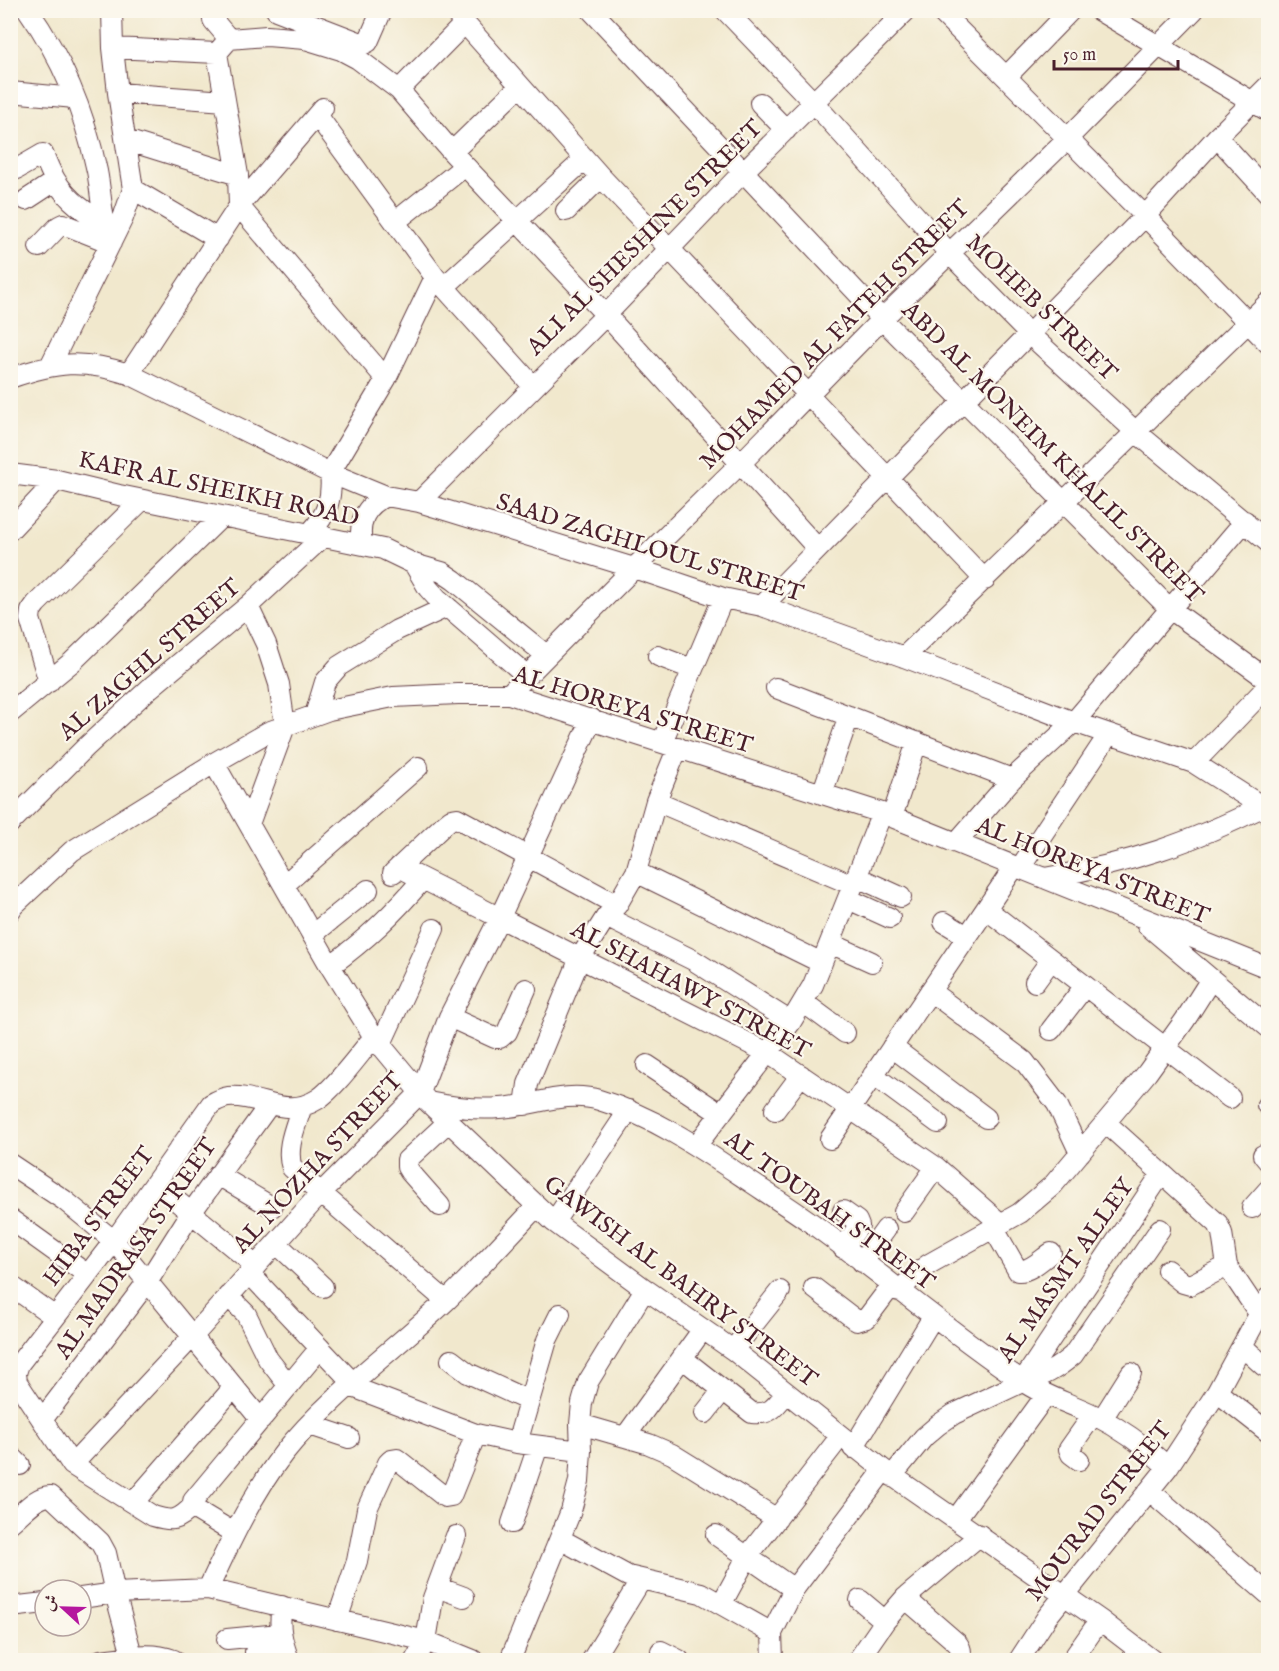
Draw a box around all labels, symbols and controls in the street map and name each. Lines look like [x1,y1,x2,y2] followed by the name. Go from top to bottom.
[1054,33,1178,71] scale bar
[1063,44,1096,67] text: 50 m
[520,113,770,363] street label: ALI AL SHESHINE STREET
[693,193,977,477] street label: MOHAMED AL FATEH STREET
[959,228,1124,389] street label: MOHEB STREET
[894,295,1210,611] street label: ABD AL MONEIM KHALIL STREET
[75,445,362,534] street label: KAFR AL SHEIKH ROAD
[492,487,807,610] street label: SAAD ZAGHLOUL STREET
[52,572,248,749] street label: AL ZAGHL STREET
[508,659,757,762] street label: AL HOREYA STREET
[970,810,1214,933] street label: AL HOREYA STREET
[564,914,816,1067] street label: AL SHAHAWY STREET
[225,1066,410,1261] street label: AL NOZHA STREET
[717,1124,941,1298] street label: AL TOUBAH STREET
[48,1132,225,1366] street label: AL MADRASA STREET
[37,1140,162,1293] street label: HIBA STREET
[537,1169,824,1396] street label: GAWISH AL BAHRY STREET
[990,1171,1142,1370] street label: AL MASMT ALLEY
[1019,1415,1179,1608] street label: MOURAD STREET
[33,1578,93,1638] north arrow
[39,1592,63,1614] text: ش

